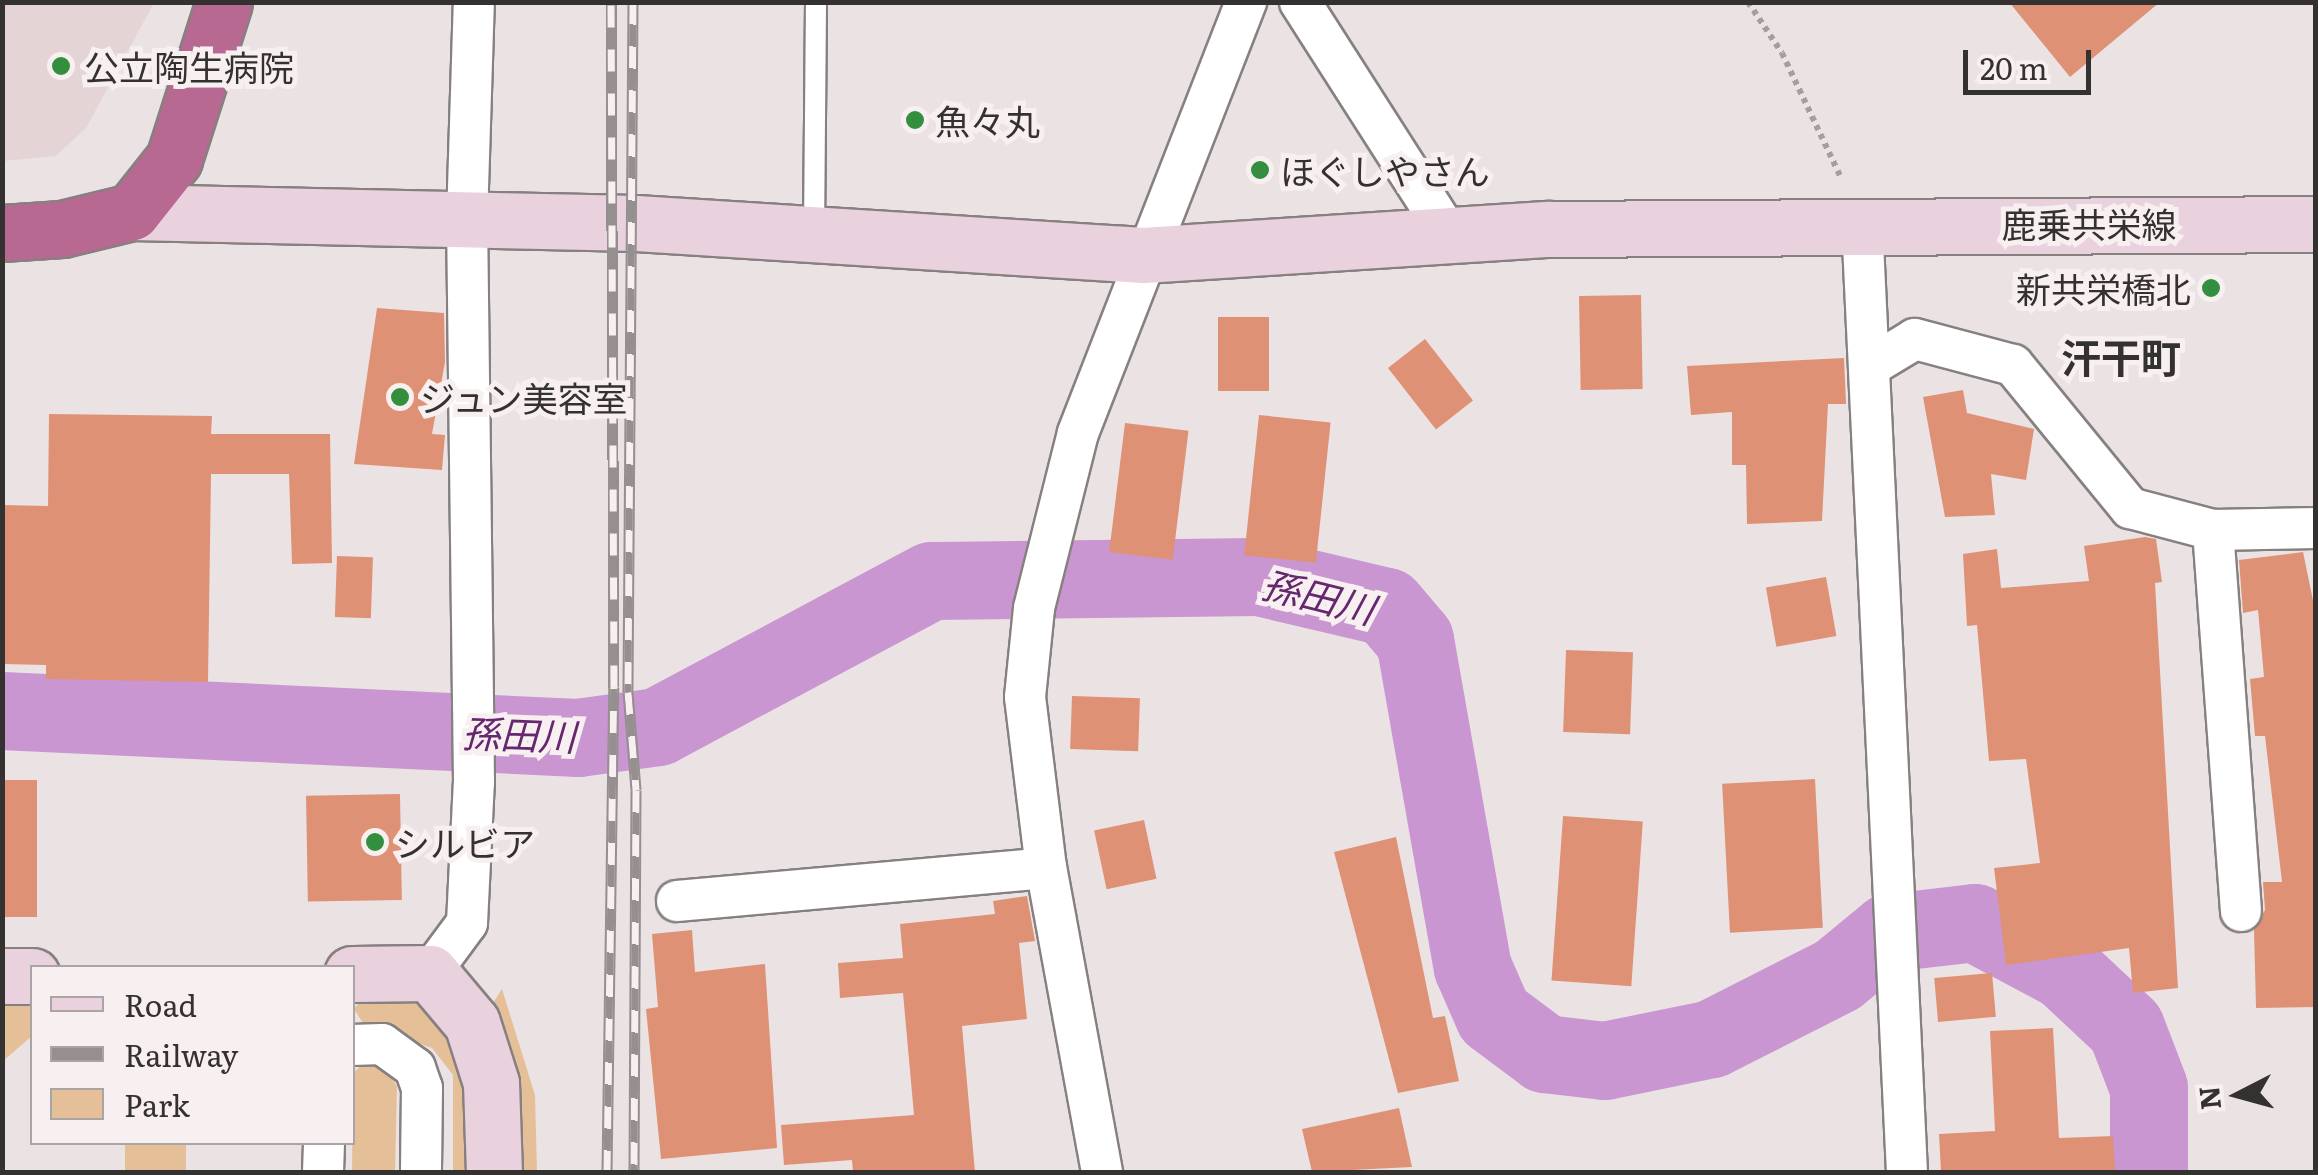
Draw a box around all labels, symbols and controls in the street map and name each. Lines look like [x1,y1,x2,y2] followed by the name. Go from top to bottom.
[1968,30,2096,92] scale bar
[84,45,294,87] place label: 公立陶生病院
[1980,45,2048,89] text: 20 m
[48,53,74,79] marker: 公立陶生病院
[935,99,1040,141] place label: 魚々丸
[904,109,926,131] marker: 魚々丸
[1280,149,1490,191] place label: ほぐしやさん
[1249,159,1271,181] marker: ほぐしやさん
[2002,202,2176,244] street label: 鹿乗共栄線
[2016,267,2191,309] place label: 新共栄橋北
[2200,277,2222,299] marker: 新共栄橋北
[2061,332,2181,380] district label: 汗干町
[420,376,630,418] place label: ジュン美容室
[389,386,411,408] marker: ジュン美容室
[1258,559,1380,631] water label: 孫田川
[461,708,577,758] water label: 孫田川
[395,821,535,863] place label: シルビア
[364,831,386,853] marker: シルビア
[30,965,355,1145] legend
[124,982,197,1026] text: Road
[124,1032,238,1076] text: Railway
[2188,1045,2288,1145] north arrow
[124,1082,190,1126] text: Park
[2186,1084,2230,1112] text: N

